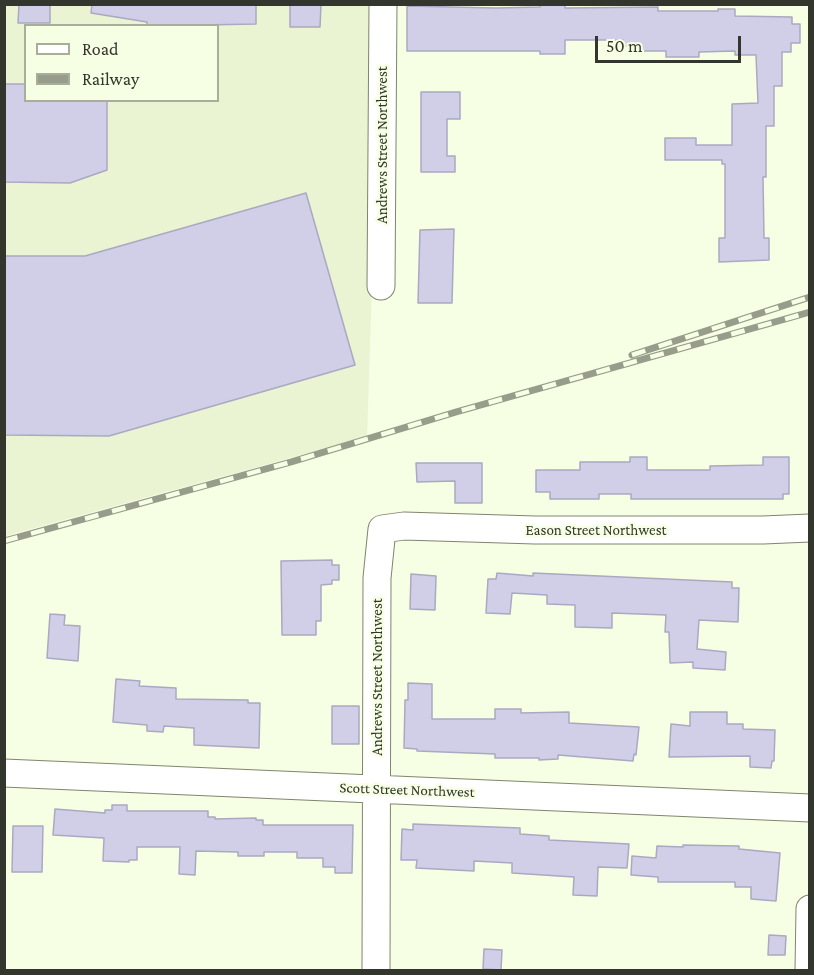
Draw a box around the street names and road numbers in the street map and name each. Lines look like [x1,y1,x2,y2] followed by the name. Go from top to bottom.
[373,66,391,224] street label: Andrews Street Northwest
[525,521,667,539] street label: Eason Street Northwest
[368,598,386,756] street label: Andrews Street Northwest
[339,779,475,801] street label: Scott Street Northwest

